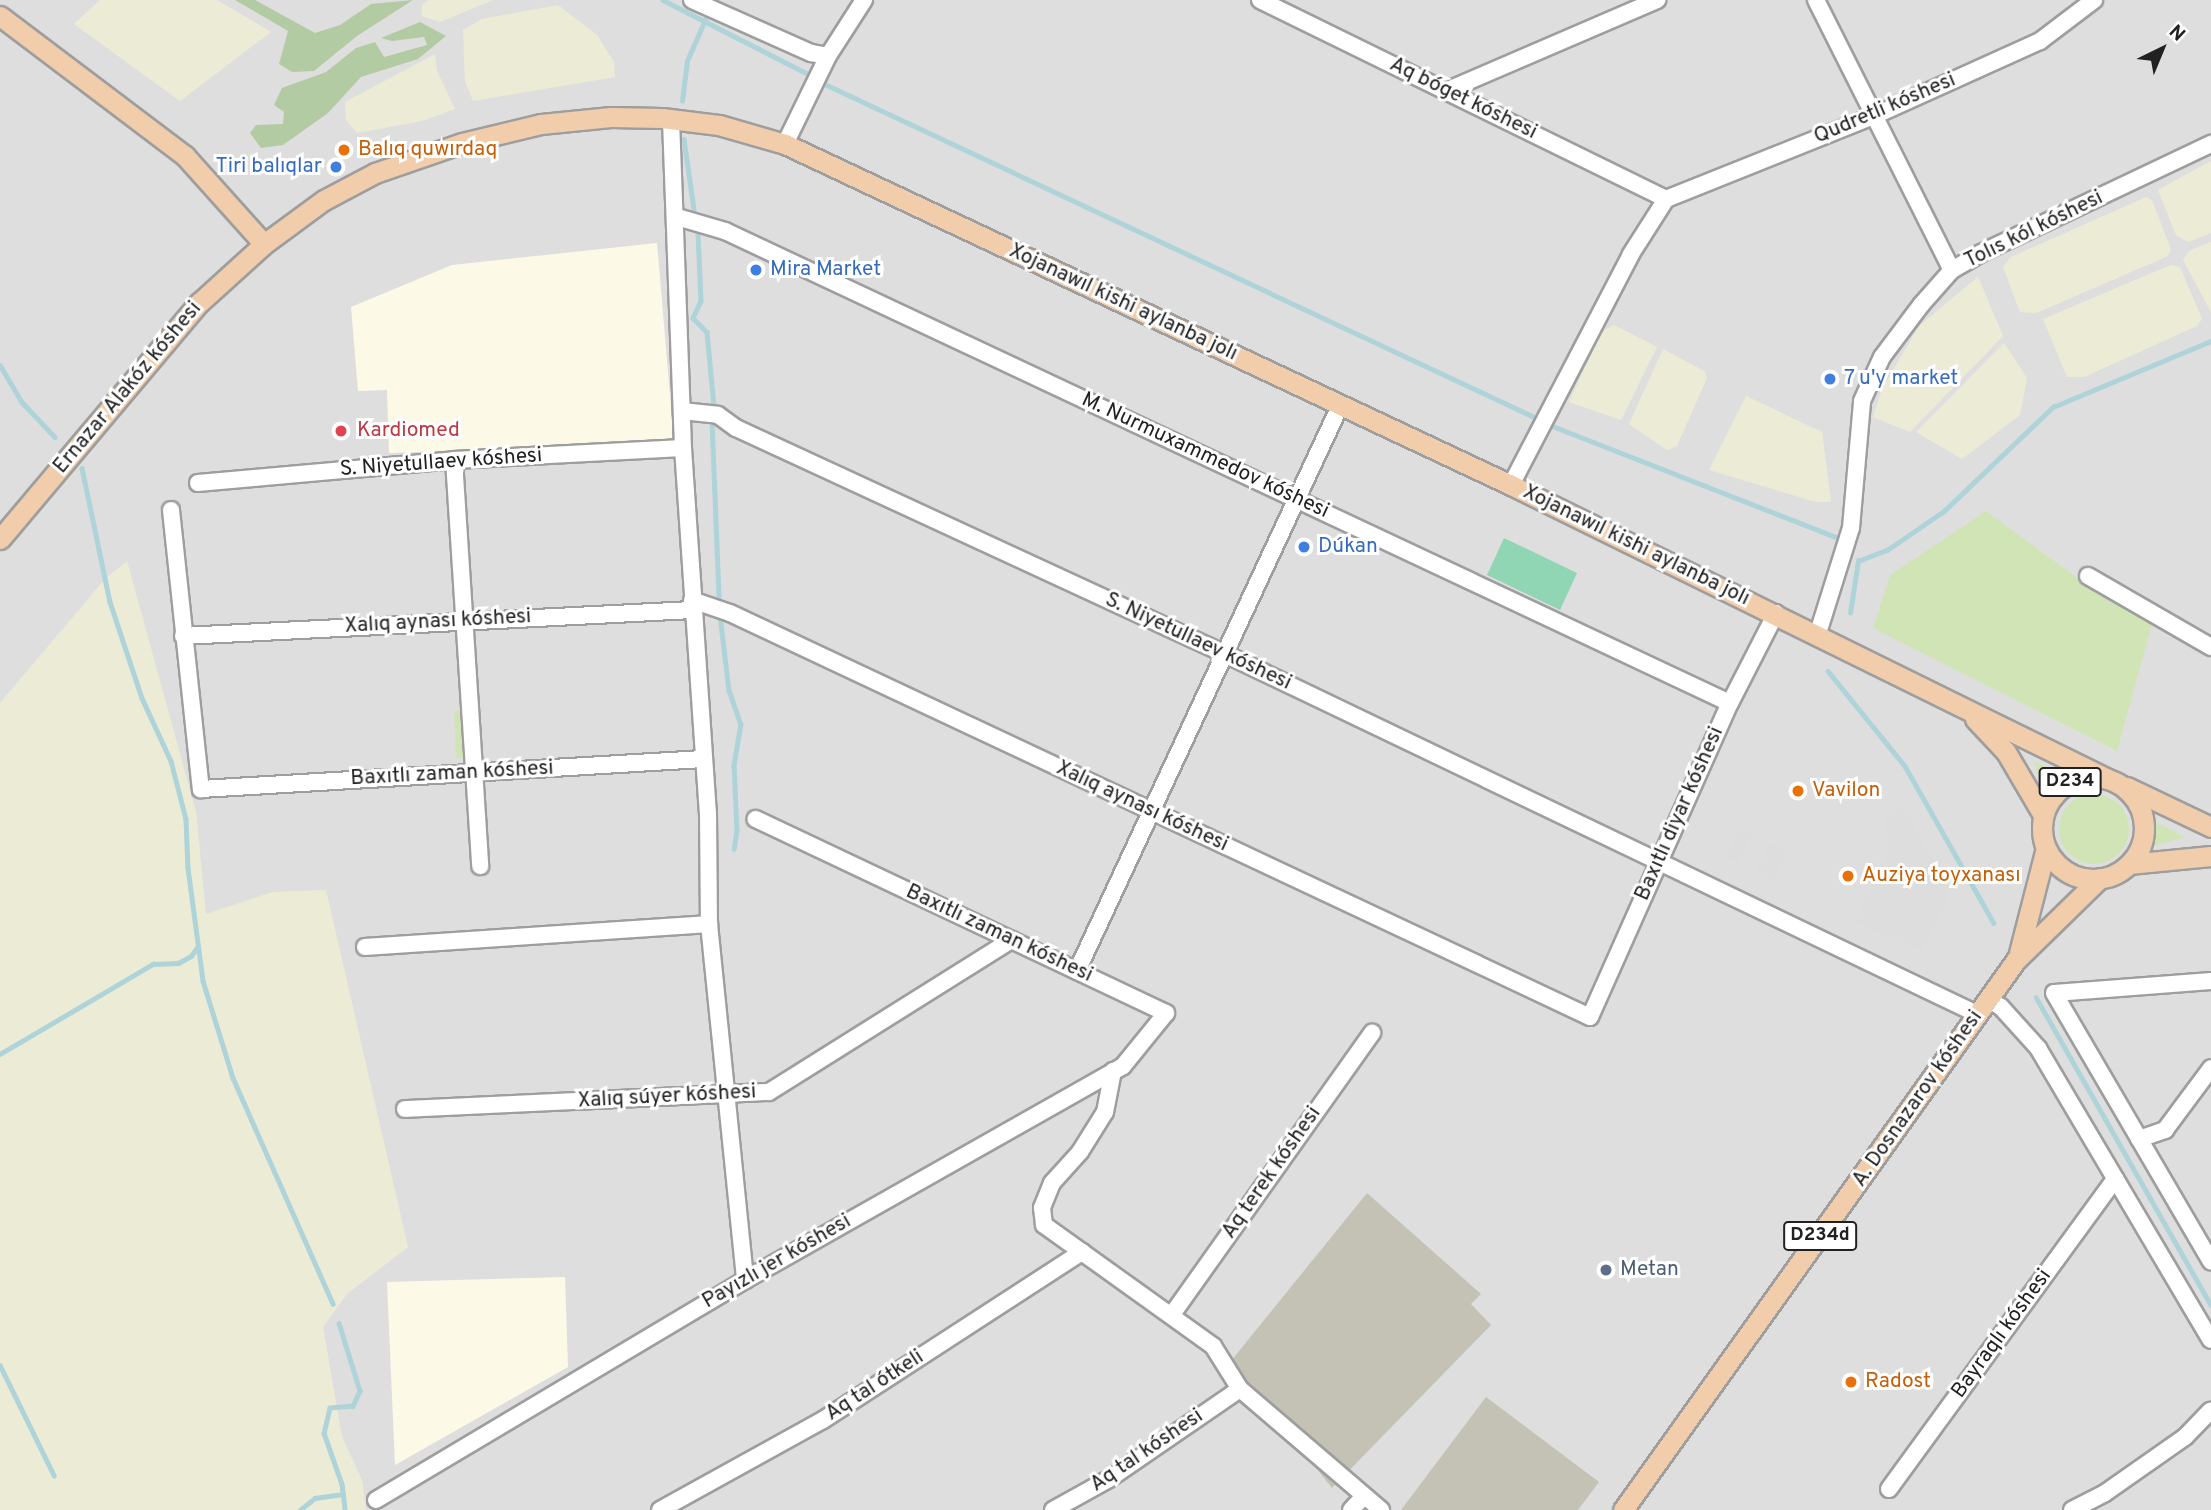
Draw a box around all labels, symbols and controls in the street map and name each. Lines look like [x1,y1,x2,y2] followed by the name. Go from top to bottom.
[2127,14,2197,84] north arrow
[2163,20,2189,47] text: N
[1385,52,1541,146] street label: Aq bóget kóshesi
[1810,68,1960,150] street label: Qudretli kóshesi
[358,137,497,163] place label: Balıq quwırdaq
[336,142,352,158] marker: Balıq quwırdaq
[215,154,322,180] place label: Tiri balıqlar
[328,159,344,175] marker: Tiri balıqlar
[1961,186,2107,274] street label: Tolıs kól kóshesi
[1005,239,1241,367] street label: Xojanawıl kishi aylanba jolı
[770,257,881,283] place label: Mira Market
[748,262,764,278] marker: Mira Market
[48,297,208,479] street label: Ernazar Alakóz kóshesi
[1844,366,1959,392] place label: 7 u'y market
[1822,371,1838,387] marker: 7 u'y market
[1077,387,1333,525] street label: M. Nurmuxammedov kóshesi
[357,418,460,444] place label: Kardiomed
[331,421,351,441] marker: Kardiomed
[339,443,543,483] street label: S. Niyetullaev kóshesi
[1519,480,1753,612] street label: Xojanawıl kishi aylanba jolı
[1318,534,1378,560] place label: Dúkan
[1296,539,1312,555] marker: Dúkan
[1101,588,1295,696] street label: S. Niyetullaev kóshesi
[344,605,532,639] street label: Xalıq aynası kóshesi
[1630,723,1730,905] street label: Baxıtlı diyar kóshesi
[350,756,554,792] street label: Baxıtlı zaman kóshesi
[1052,756,1232,858] street label: Xalıq aynası kóshesi
[2038,766,2102,797] road number: D234
[1812,778,1880,804] place label: Vavilon
[1790,783,1806,799] marker: Vavilon
[1862,863,2021,889] place label: Auziya toyxanası
[1840,868,1856,884] marker: Auziya toyxanası
[902,880,1096,988] street label: Baxıtlı zaman kóshesi
[1848,1006,1988,1192] street label: A. Dosnazarov kóshesi
[577,1080,757,1114] street label: Xalıq súyer kóshesi
[1217,1102,1327,1244] street label: Aq terek kóshesi
[698,1209,856,1315] street label: Payızlı jer kóshesi
[1782,1220,1858,1252] road number: D234d
[1620,1257,1679,1283] place label: Metan
[1598,1262,1614,1278] marker: Metan
[1947,1265,2057,1403] street label: Bayraqlı kóshesi
[821,1345,929,1427] street label: Aq tal ótkeli
[1865,1369,1931,1395] place label: Radost
[1843,1374,1859,1390] marker: Radost
[1086,1404,1208,1498] street label: Aq tal kóshesi

